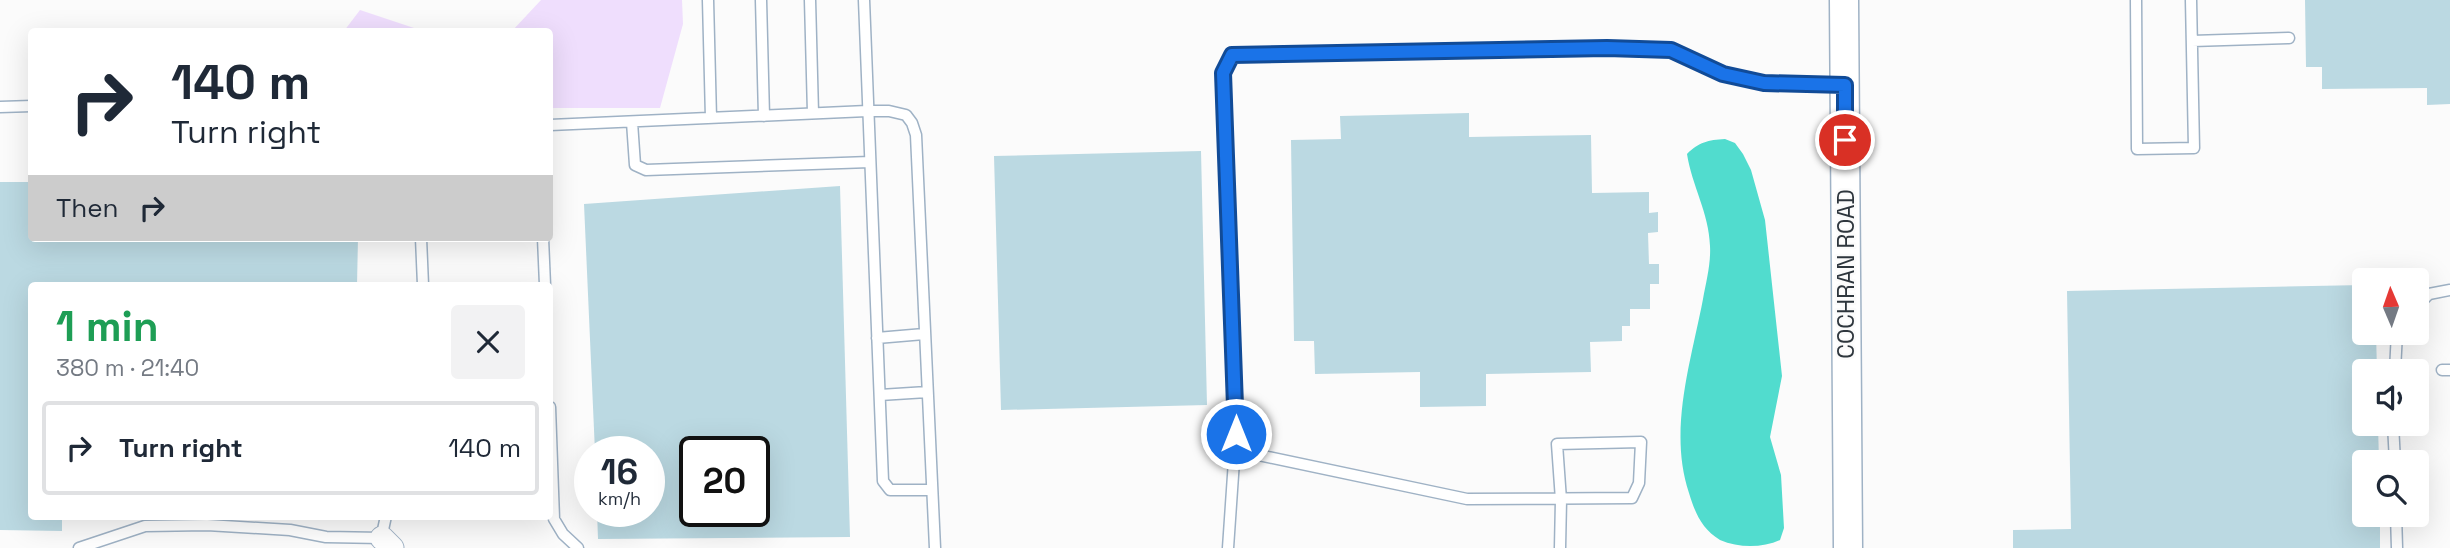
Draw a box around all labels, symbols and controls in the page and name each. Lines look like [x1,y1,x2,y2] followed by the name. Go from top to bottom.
[171,51,310,113] text: 140 m
[56,56,147,147] icon: right
[1815,110,1875,170] pin
[171,112,321,152] text: Turn right
[1826,121,1864,159] icon: arrive
[133,189,171,227] icon: right
[1831,189,1861,359] street label: COCHRAN ROAD
[56,191,119,225] text: Then
[2352,268,2429,345] north arrow
[2352,268,2429,527] map controls
[56,300,159,353] text: 1 min
[451,305,525,379] button: close
[56,353,199,383] text: 380 m · 21:40
[2352,359,2429,436] button: sound
[1199,397,1273,471] position arrow
[60,429,98,467] icon: right
[119,431,243,465] text: Turn right
[448,431,521,465] text: 140 m
[679,436,770,527] speed limit sign: 20
[601,450,638,494] text: 16
[2352,450,2429,527] button: search
[598,487,641,510] text: km/h

